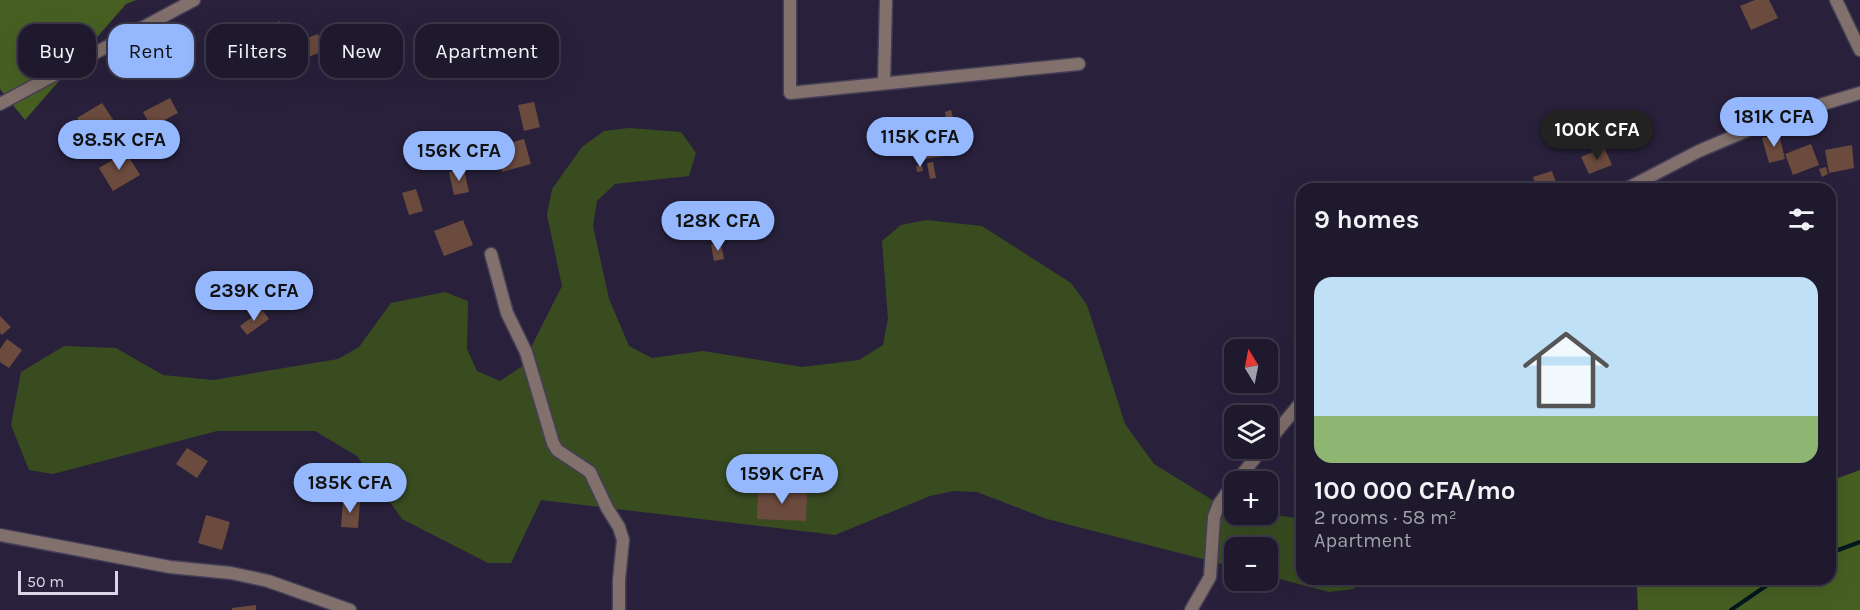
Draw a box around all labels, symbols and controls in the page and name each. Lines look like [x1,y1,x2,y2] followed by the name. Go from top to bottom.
[18,24,96,78] chip: Buy
[108,24,194,78] chip: Rent
[206,24,308,78] chip: Filters
[320,24,403,78] chip: New
[415,24,559,78] chip: Apartment
[1712,97,1836,148] pin: 181K CFA
[1734,105,1814,128] text: 181K CFA
[1535,110,1659,161] pin: 100K CFA
[858,117,982,168] pin: 115K CFA
[1554,118,1640,141] text: 100K CFA
[50,120,188,171] pin: 98.5K CFA
[881,125,959,148] text: 115K CFA
[72,128,166,151] text: 98.5K CFA
[397,131,521,182] pin: 156K CFA
[417,139,501,162] text: 156K CFA
[656,201,780,252] pin: 128K CFA
[1785,203,1818,236] icon: filters
[1314,204,1420,235] text: 9 homes
[675,209,761,232] text: 128K CFA
[192,271,316,322] pin: 239K CFA
[209,279,299,302] text: 239K CFA
[1512,316,1620,424] icon: home
[1224,339,1278,393] north arrow
[1224,339,1278,591] map controls
[1224,405,1278,459] button: layers
[720,454,844,505] pin: 159K CFA
[740,462,824,485] text: 159K CFA
[288,463,412,514] pin: 185K CFA
[308,471,392,494] text: 185K CFA
[1224,471,1278,525] button: +
[1314,475,1516,506] text: 100 000 CFA/mo
[1314,506,1457,529] text: 2 rooms · 58 m²
[1314,529,1412,552] text: Apartment
[1224,537,1278,591] button: −
[18,568,118,596] scale bar
[27,572,64,591] text: 50 m

